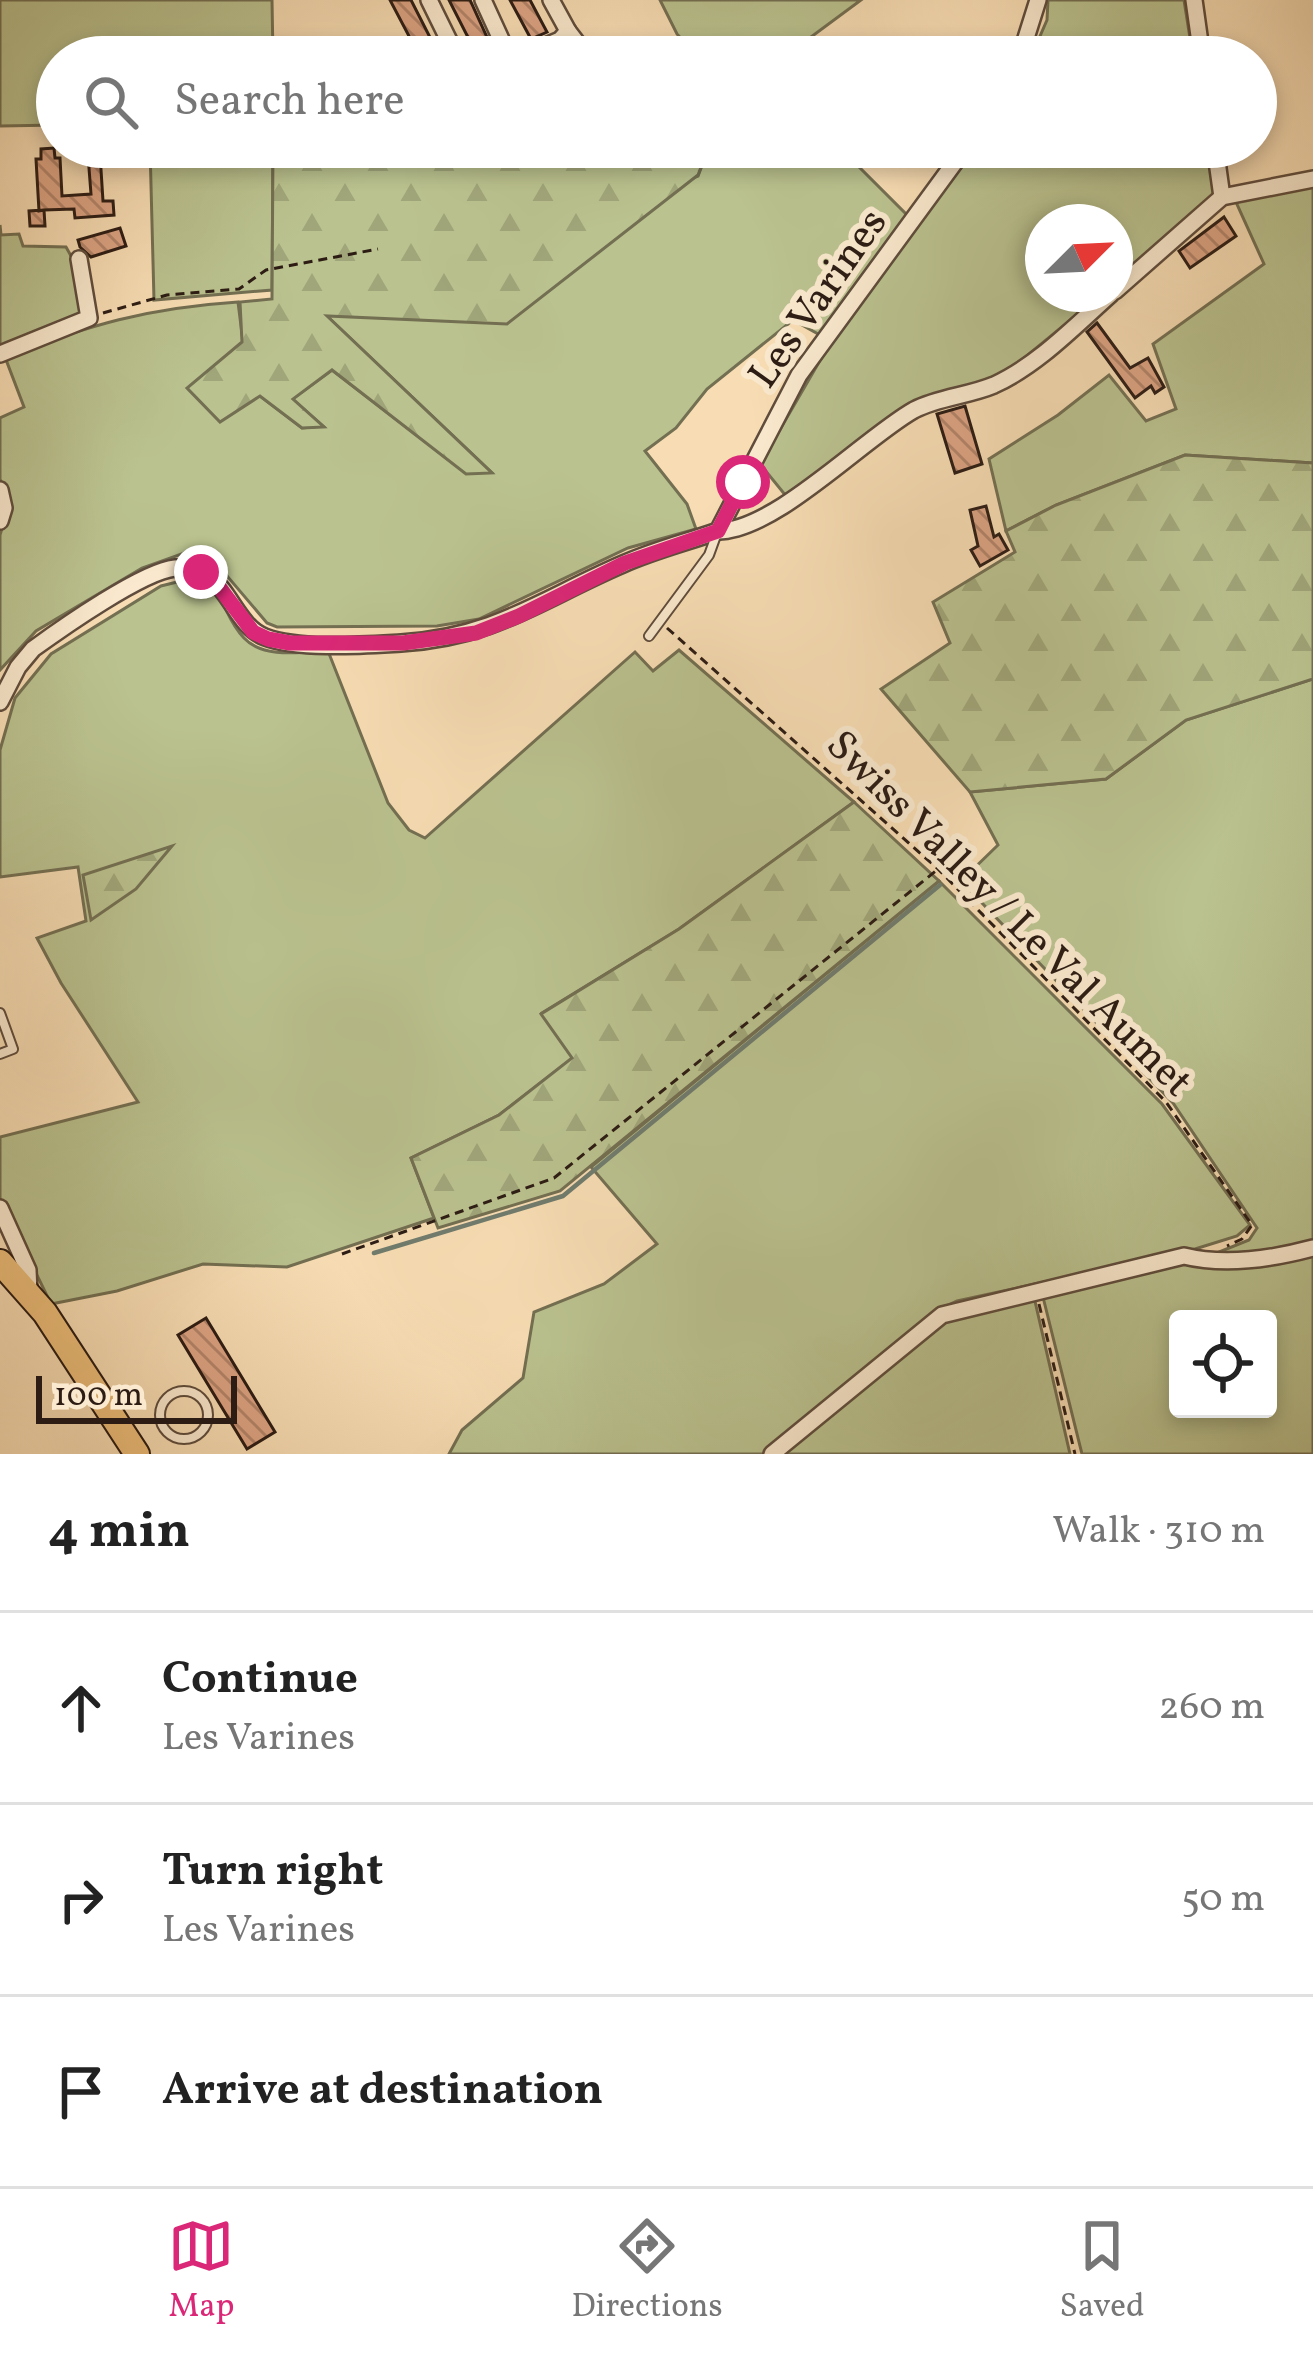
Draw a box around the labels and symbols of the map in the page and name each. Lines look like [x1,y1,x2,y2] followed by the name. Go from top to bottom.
[736,198,903,402] street label: Les Varines
[1025,204,1133,312] north arrow
[716,455,770,509] route start
[174,545,228,599] route end
[811,719,1204,1112] street label: Swiss Valley / Le Val Aumet
[36,1370,237,1423] scale bar

